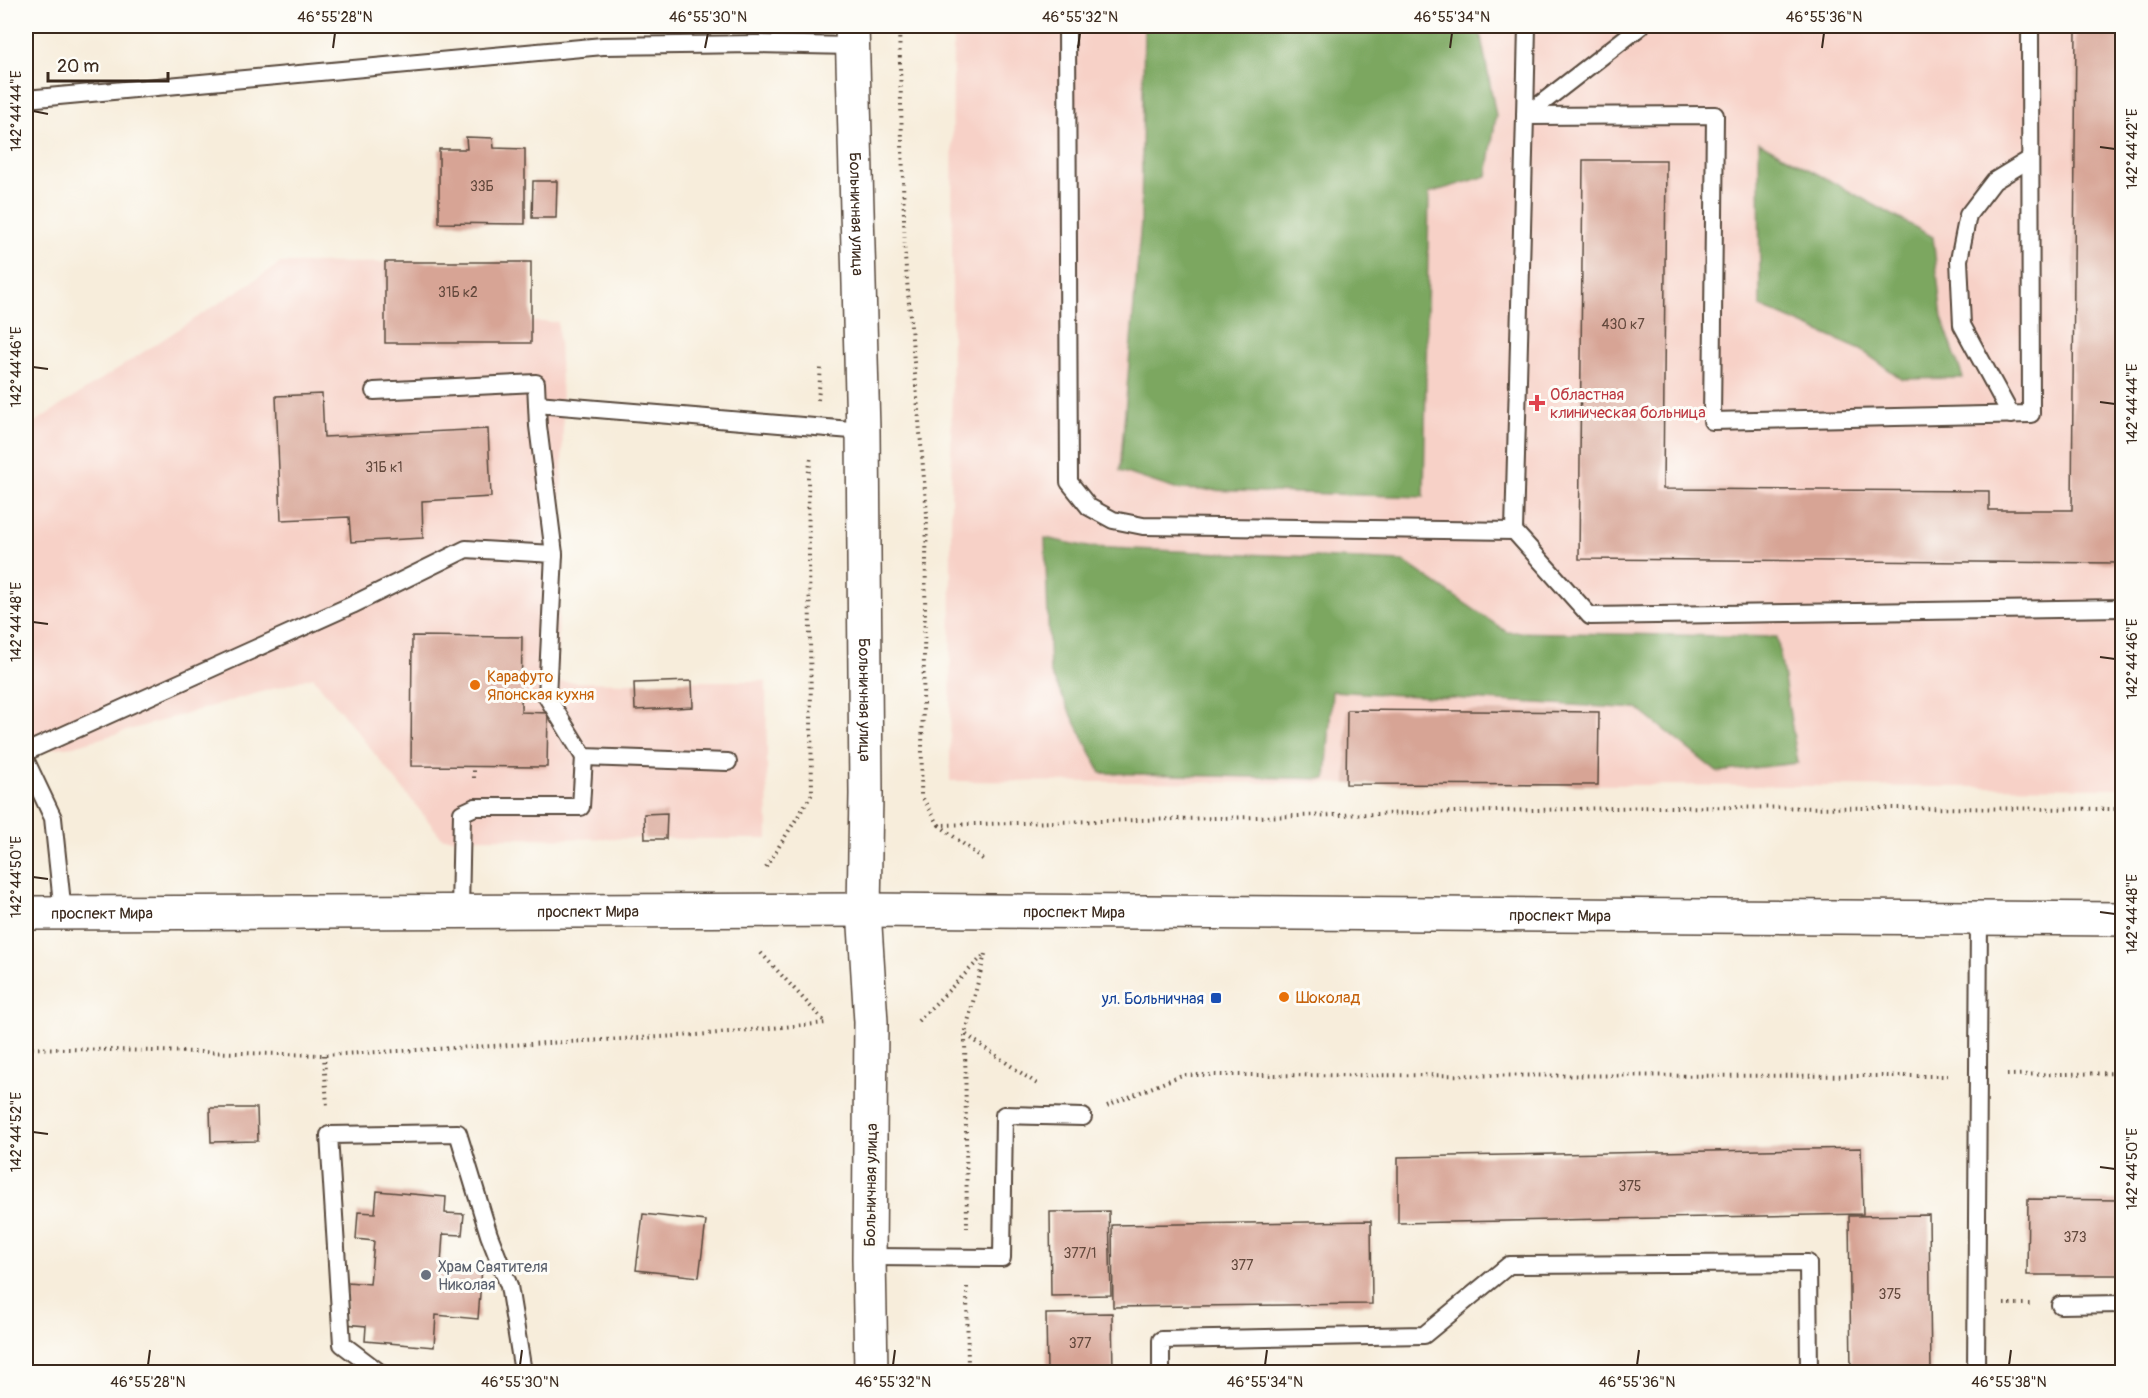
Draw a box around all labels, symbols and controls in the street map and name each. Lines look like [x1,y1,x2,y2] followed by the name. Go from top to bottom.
[297,8,373,27] text: 46°55'28"N
[669,8,747,27] text: 46°55'30"N
[1042,8,1118,27] text: 46°55'32"N
[1414,8,1490,27] text: 46°55'34"N
[1786,8,1862,27] text: 46°55'36"N
[48,45,168,83] scale bar
[57,55,99,78] text: 20 m
[7,70,26,152] text: 142°44'44"E
[2123,108,2142,189] text: 142°44'42"E
[844,152,868,276] street label: Больничная улица
[470,178,494,195] house number: 33Б
[438,284,478,301] house number: 31Б к2
[1601,316,1645,333] house number: 430 к7
[7,326,26,408] text: 142°44'46"E
[2123,363,2142,445] text: 142°44'44"E
[1550,385,1706,423] place label: Областная клиническая больница
[1528,394,1546,412] marker: Областная клиническая больница
[365,459,403,476] house number: 31Б к1
[7,582,26,662] text: 142°44'48"E
[2123,618,2142,700] text: 142°44'46"E
[854,638,875,762] street label: Больничная улица
[487,667,594,705] place label: Карафуто Японская кухня
[468,678,482,692] marker: Карафуто Японская кухня
[7,836,26,918] text: 142°44'50"E
[2123,874,2142,954] text: 142°44'48"E
[537,902,639,922] street label: проспект Мира
[1023,902,1125,923] street label: проспект Мира
[51,904,153,924] street label: проспект Мира
[1509,906,1611,926] street label: проспект Мира
[1296,988,1360,1008] place label: Шоколад
[1101,989,1204,1009] place label: ул. Больничная
[1277,990,1291,1004] marker: Шоколад
[1209,991,1223,1005] marker: ул. Больничная
[7,1092,26,1172] text: 142°44'52"E
[860,1123,882,1247] street label: Больничная улица
[2123,1128,2142,1210] text: 142°44'50"E
[1619,1178,1641,1195] house number: 375
[2063,1229,2087,1246] house number: 373
[1063,1245,1097,1262] house number: 377/1
[438,1257,548,1295] place label: Храм Святителя Николая
[1231,1257,1254,1274] house number: 377
[419,1268,433,1282] marker: Храм Святителя Николая
[1879,1286,1901,1303] house number: 375
[1069,1335,1092,1352] house number: 377
[110,1373,186,1392] text: 46°55'28"N
[481,1373,559,1392] text: 46°55'30"N
[855,1373,931,1392] text: 46°55'32"N
[1227,1373,1303,1392] text: 46°55'34"N
[1599,1373,1675,1392] text: 46°55'36"N
[1971,1373,2047,1392] text: 46°55'38"N

